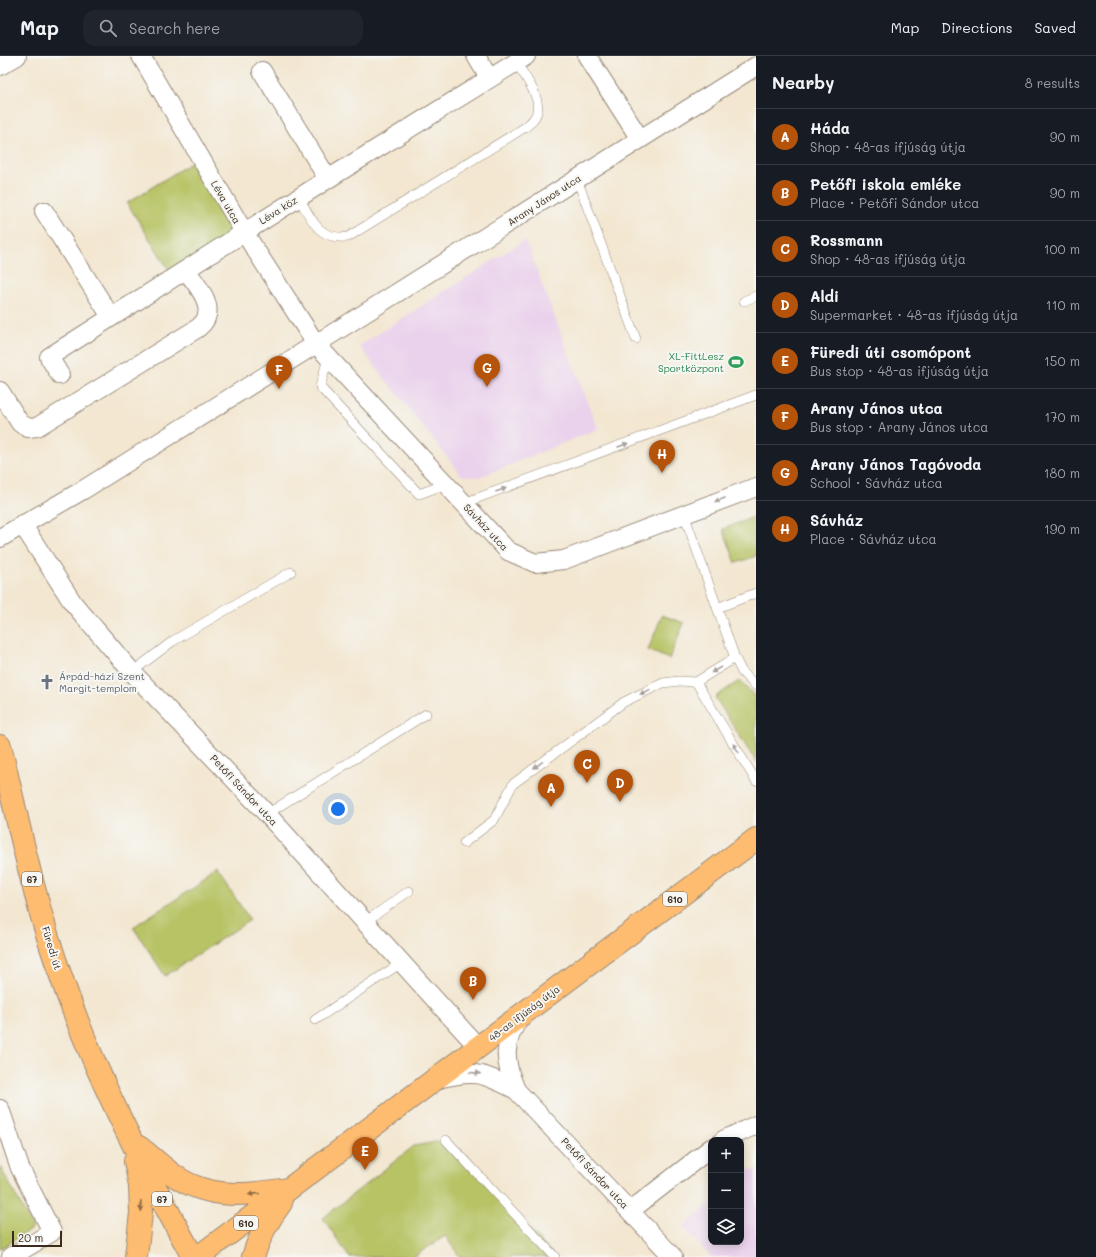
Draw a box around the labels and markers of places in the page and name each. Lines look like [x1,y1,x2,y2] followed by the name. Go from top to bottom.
[658,349,724,375] place label: XL-FittLesz Sportközpont
[727,353,745,371] sports icon: XL-FittLesz Sportközpont
[474,354,500,387] pin: G
[266,356,292,389] pin: F
[649,440,675,473] pin: H
[59,669,145,695] place label: Árpád-házi Szent Margit-templom
[38,673,56,691] church icon: Árpád-házi Szent Margit-templom
[574,750,600,783] pin: C
[607,769,633,802] pin: D
[538,774,564,807] pin: A
[460,967,486,1000] pin: B
[352,1137,378,1170] pin: E

